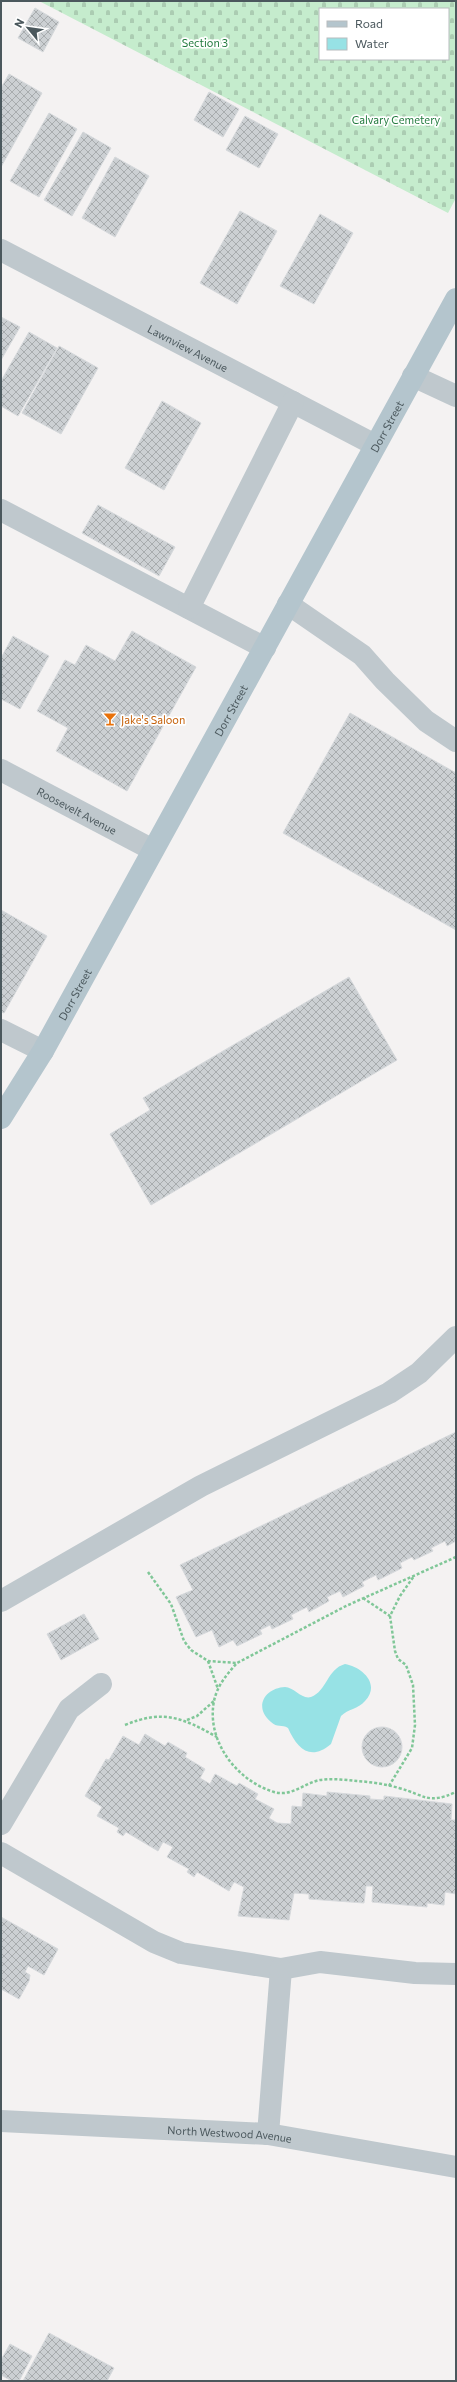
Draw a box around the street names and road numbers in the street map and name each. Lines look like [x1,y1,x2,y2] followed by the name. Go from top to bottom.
[146,321,231,374] street label: Lawnview Avenue
[367,398,406,454] street label: Dorr Street
[211,682,250,738] street label: Dorr Street
[35,784,119,836] street label: Roosevelt Avenue
[55,966,94,1022] street label: Dorr Street
[167,2123,293,2145] street label: North Westwood Avenue

